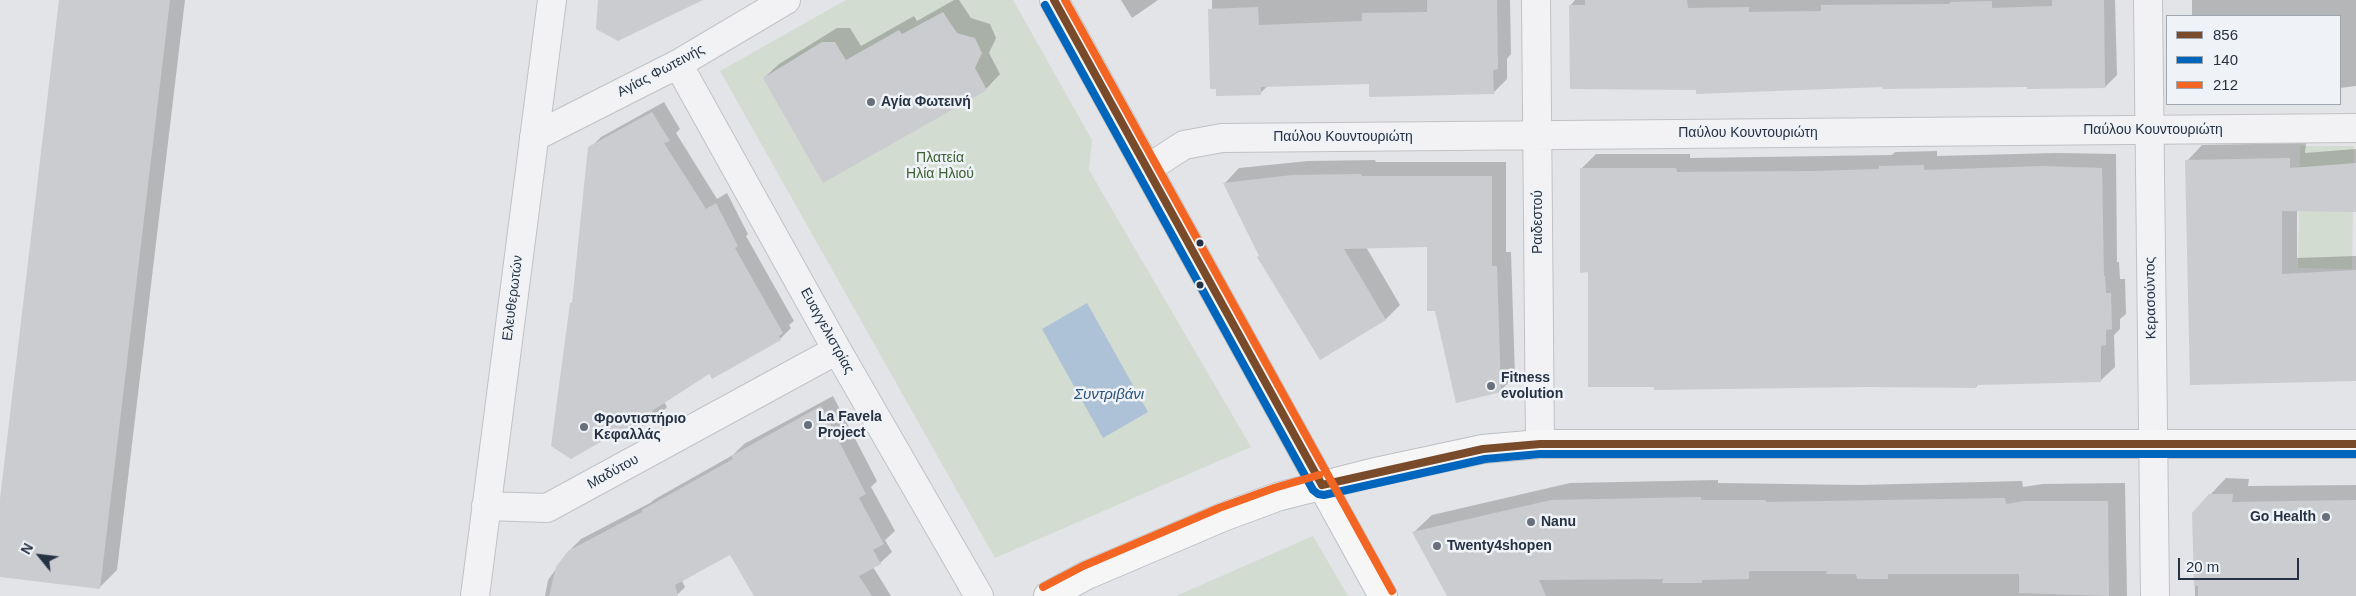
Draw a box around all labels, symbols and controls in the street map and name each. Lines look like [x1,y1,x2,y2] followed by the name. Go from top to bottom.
[2166,15,2341,105] legend
[2213,26,2238,43] text: 856
[615,41,707,101] street label: Αγίας Φωτεινής
[2213,51,2238,68] text: 140
[2213,76,2238,93] text: 212
[881,94,971,110] place label: Αγία Φωτεινή
[865,96,877,108] marker: Αγία Φωτεινή
[2083,122,2223,138] street label: Παύλου Κουντουριώτη
[1678,125,1818,141] street label: Παύλου Κουντουριώτη
[1273,129,1413,145] street label: Παύλου Κουντουριώτη
[906,150,974,182] park label: Πλατεία Ηλία Ηλιού
[1530,190,1546,254] street label: Ραιδεστού
[1195,238,1205,248] unlabelled marker
[499,254,527,342] street label: Ελευθερωτών
[2142,257,2160,339] street label: Κερασούντος
[1195,280,1205,290] unlabelled marker
[796,285,858,377] street label: Ευαγγελιστρίας
[1501,370,1563,402] place label: Fitness evolution
[1485,380,1497,392] marker: Fitness evolution
[1074,386,1144,404] water label: Συντριβάνι
[818,409,882,442] place label: La Favela Project
[594,411,686,444] place label: Φροντιστήριο Κεφαλλάς
[802,419,814,431] marker: La Favela Project
[578,421,590,433] marker: Φροντιστήριο Κεφαλλάς
[584,451,642,493] street label: Μαδύτου
[2250,509,2316,525] place label: Go Health
[2320,511,2332,523] marker: Go Health
[1541,514,1576,530] place label: Nanu
[1525,516,1537,528] marker: Nanu
[15,531,65,581] north arrow
[1447,538,1552,554] place label: Twenty4shopen
[17,540,36,557] text: N
[1431,540,1443,552] marker: Twenty4shopen
[2181,548,2302,580] scale bar
[2186,558,2219,575] text: 20 m

